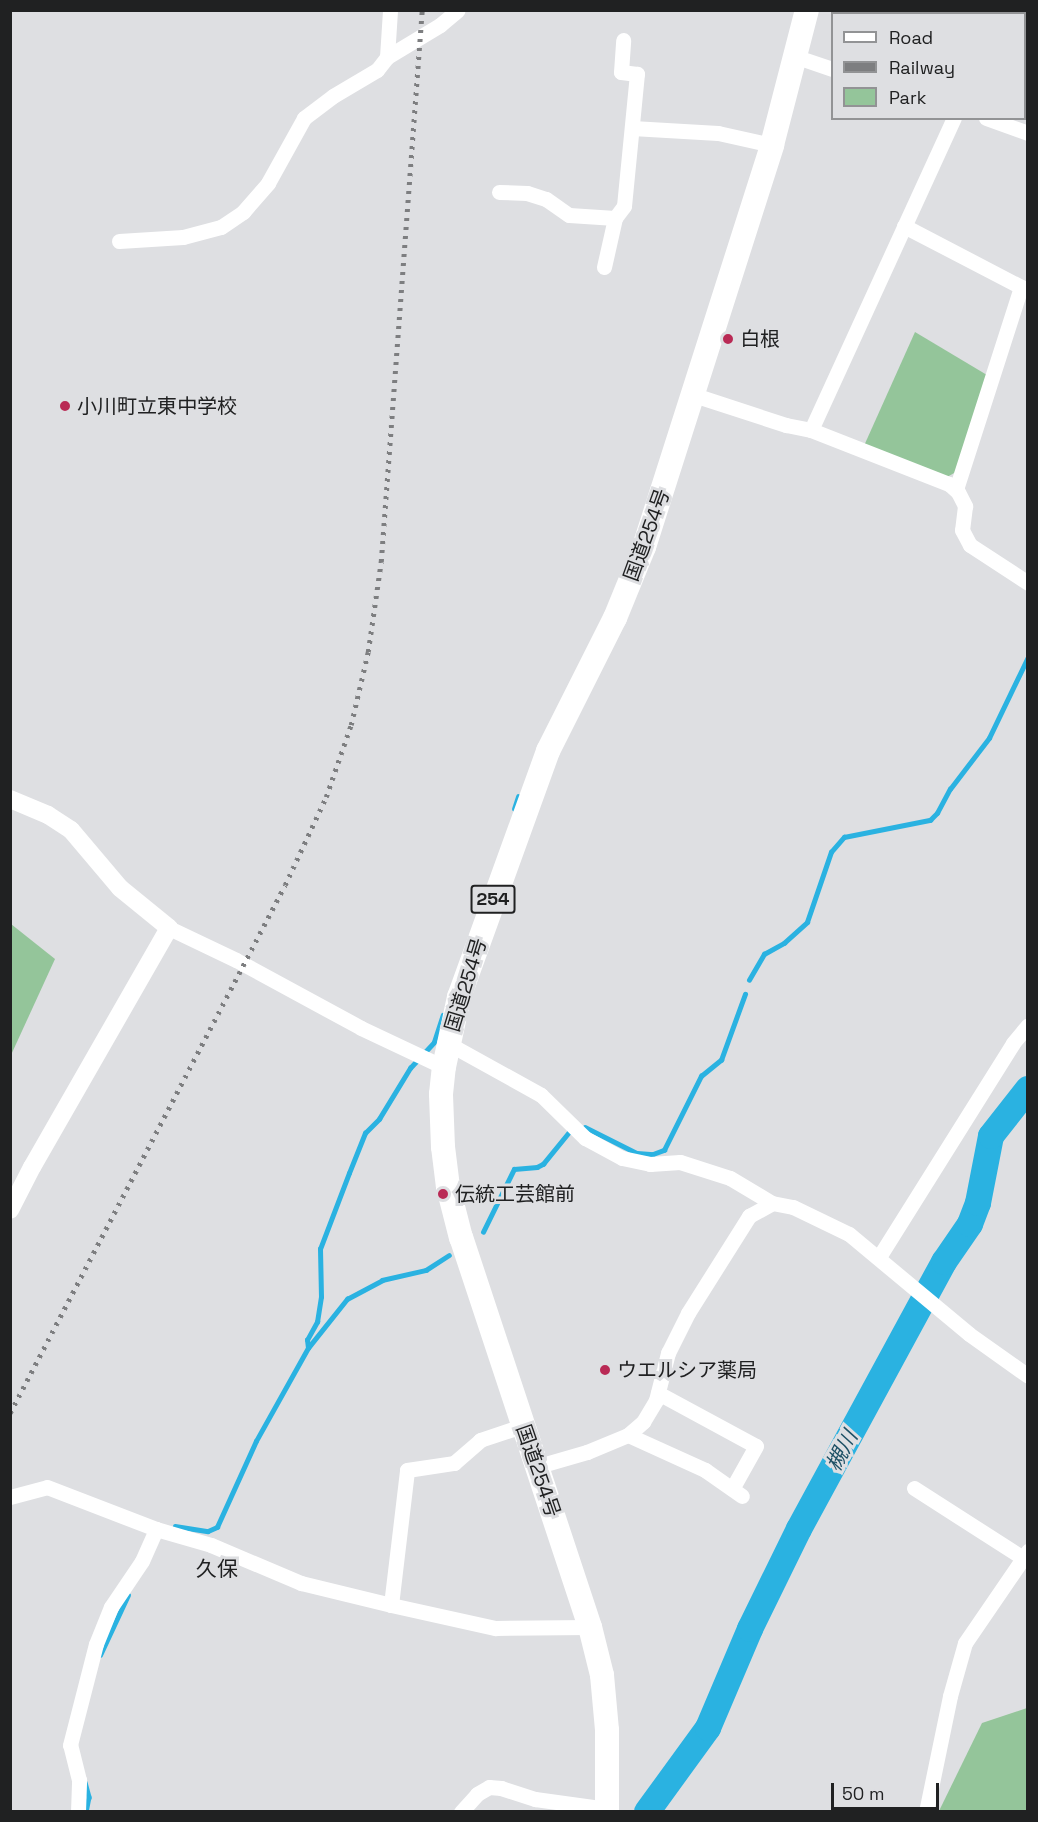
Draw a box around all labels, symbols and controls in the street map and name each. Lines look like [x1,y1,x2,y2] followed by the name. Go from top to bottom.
[831,12,1026,120] legend
[889,26,933,49] text: Road
[889,56,955,79] text: Railway
[889,86,926,109] text: Park
[740,327,780,351] place label: 白根
[721,332,735,346] marker: 白根
[77,394,237,418] place label: 小川町立東中学校
[58,399,72,413] marker: 小川町立東中学校
[619,486,675,584] street label: 国道254号
[470,884,516,914] road number: 254
[440,935,492,1035] street label: 国道254号
[455,1182,575,1206] place label: 伝統工芸館前
[436,1187,450,1201] marker: 伝統工芸館前
[617,1358,757,1382] place label: ウエルシア薬局
[598,1363,612,1377] marker: ウエルシア薬局
[511,1421,565,1521] street label: 国道254号
[821,1427,863,1475] water label: 槻川
[196,1556,238,1582] district label: 久保
[834,1771,942,1809] scale bar
[842,1782,884,1805] text: 50 m

